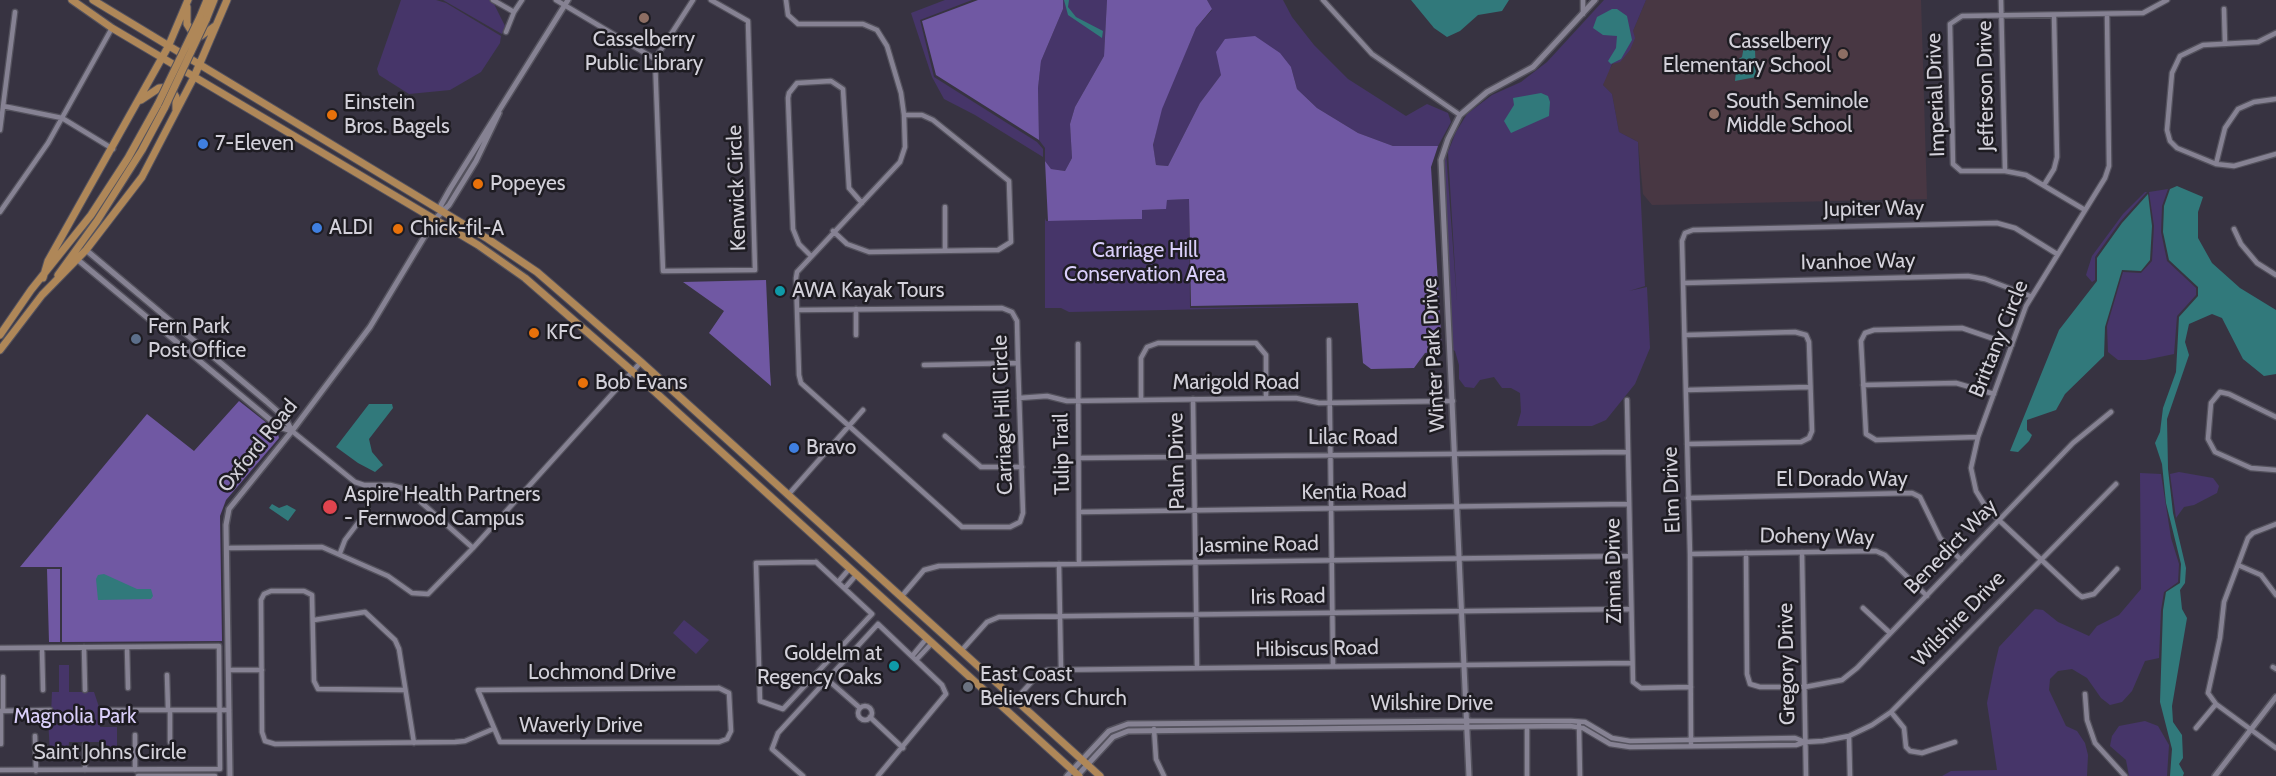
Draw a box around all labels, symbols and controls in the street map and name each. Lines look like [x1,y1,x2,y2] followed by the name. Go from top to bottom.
[637,11,651,25] marker: Casselberry Public Library
[1972,20,2000,152] street label: Jefferson Drive
[585,27,703,77] place label: Casselberry Public Library
[1663,29,1831,79] place label: Casselberry Elementary School
[1921,33,1951,157] street label: Imperial Drive
[1836,47,1850,61] marker: Casselberry Elementary School
[1726,89,1869,139] place label: South Seminole Middle School
[344,90,450,140] place label: Einstein Bros. Bagels
[1707,107,1721,121] marker: South Seminole Middle School
[325,108,339,122] marker: Einstein Bros. Bagels
[722,124,752,252] street label: Kenwick Circle
[215,131,294,157] place label: 7-Eleven
[196,137,210,151] marker: 7-Eleven
[490,171,565,197] place label: Popeyes
[471,177,485,191] marker: Popeyes
[1823,196,1925,222] street label: Jupiter Way
[329,215,373,241] place label: ALDI
[410,216,504,242] place label: Chick-fil-A
[310,221,324,235] marker: ALDI
[391,222,405,236] marker: Chick-fil-A
[1064,238,1226,288] park label: Carriage Hill Conservation Area
[1800,248,1916,276] street label: Ivanhoe Way
[1417,277,1451,433] street label: Winter Park Drive
[1964,277,2034,401] street label: Brittany Circle
[792,278,945,304] place label: AWA Kayak Tours
[773,284,787,298] marker: AWA Kayak Tours
[148,314,246,364] place label: Fern Park Post Office
[546,320,582,346] place label: KFC
[527,326,541,340] marker: KFC
[129,332,143,346] marker: Fern Park Post Office
[988,335,1018,495] street label: Carriage Hill Circle
[595,370,688,396] place label: Bob Evans
[1173,370,1299,396] street label: Marigold Road
[576,376,590,390] marker: Bob Evans
[213,394,303,498] street label: Oxford Road
[1164,412,1190,510] street label: Palm Drive
[1049,413,1075,495] street label: Tulip Trail
[1308,425,1398,451] street label: Lilac Road
[806,435,856,461] place label: Bravo
[787,441,801,455] marker: Bravo
[1658,446,1686,534] street label: Elm Drive
[1776,467,1908,493] street label: El Dorado Way
[1301,478,1407,506] street label: Kentia Road
[344,482,540,532] place label: Aspire Health Partners - Fernwood Campus
[1899,494,2003,600] street label: Benedict Way
[321,498,339,516] marker: Aspire Health Partners - Fernwood Campus
[1600,518,1628,624] street label: Zinnia Drive
[1759,523,1875,551] street label: Doheny Way
[1199,531,1319,559] street label: Jasmine Road
[1907,566,2011,672] street label: Wilshire Drive
[1250,584,1326,610] street label: Iris Road
[1773,603,1801,725] street label: Gregory Drive
[1255,635,1379,663] street label: Hibiscus Road
[757,641,882,691] place label: Goldelm at Regency Oaks
[887,659,901,673] marker: Goldelm at Regency Oaks
[528,660,676,686] street label: Lochmond Drive
[980,662,1127,712] place label: East Coast Believers Church
[961,680,975,694] marker: East Coast Believers Church
[1371,691,1493,717] street label: Wilshire Drive
[14,704,136,730] park label: Magnolia Park
[519,713,643,739] street label: Waverly Drive
[34,740,186,766] street label: Saint Johns Circle

